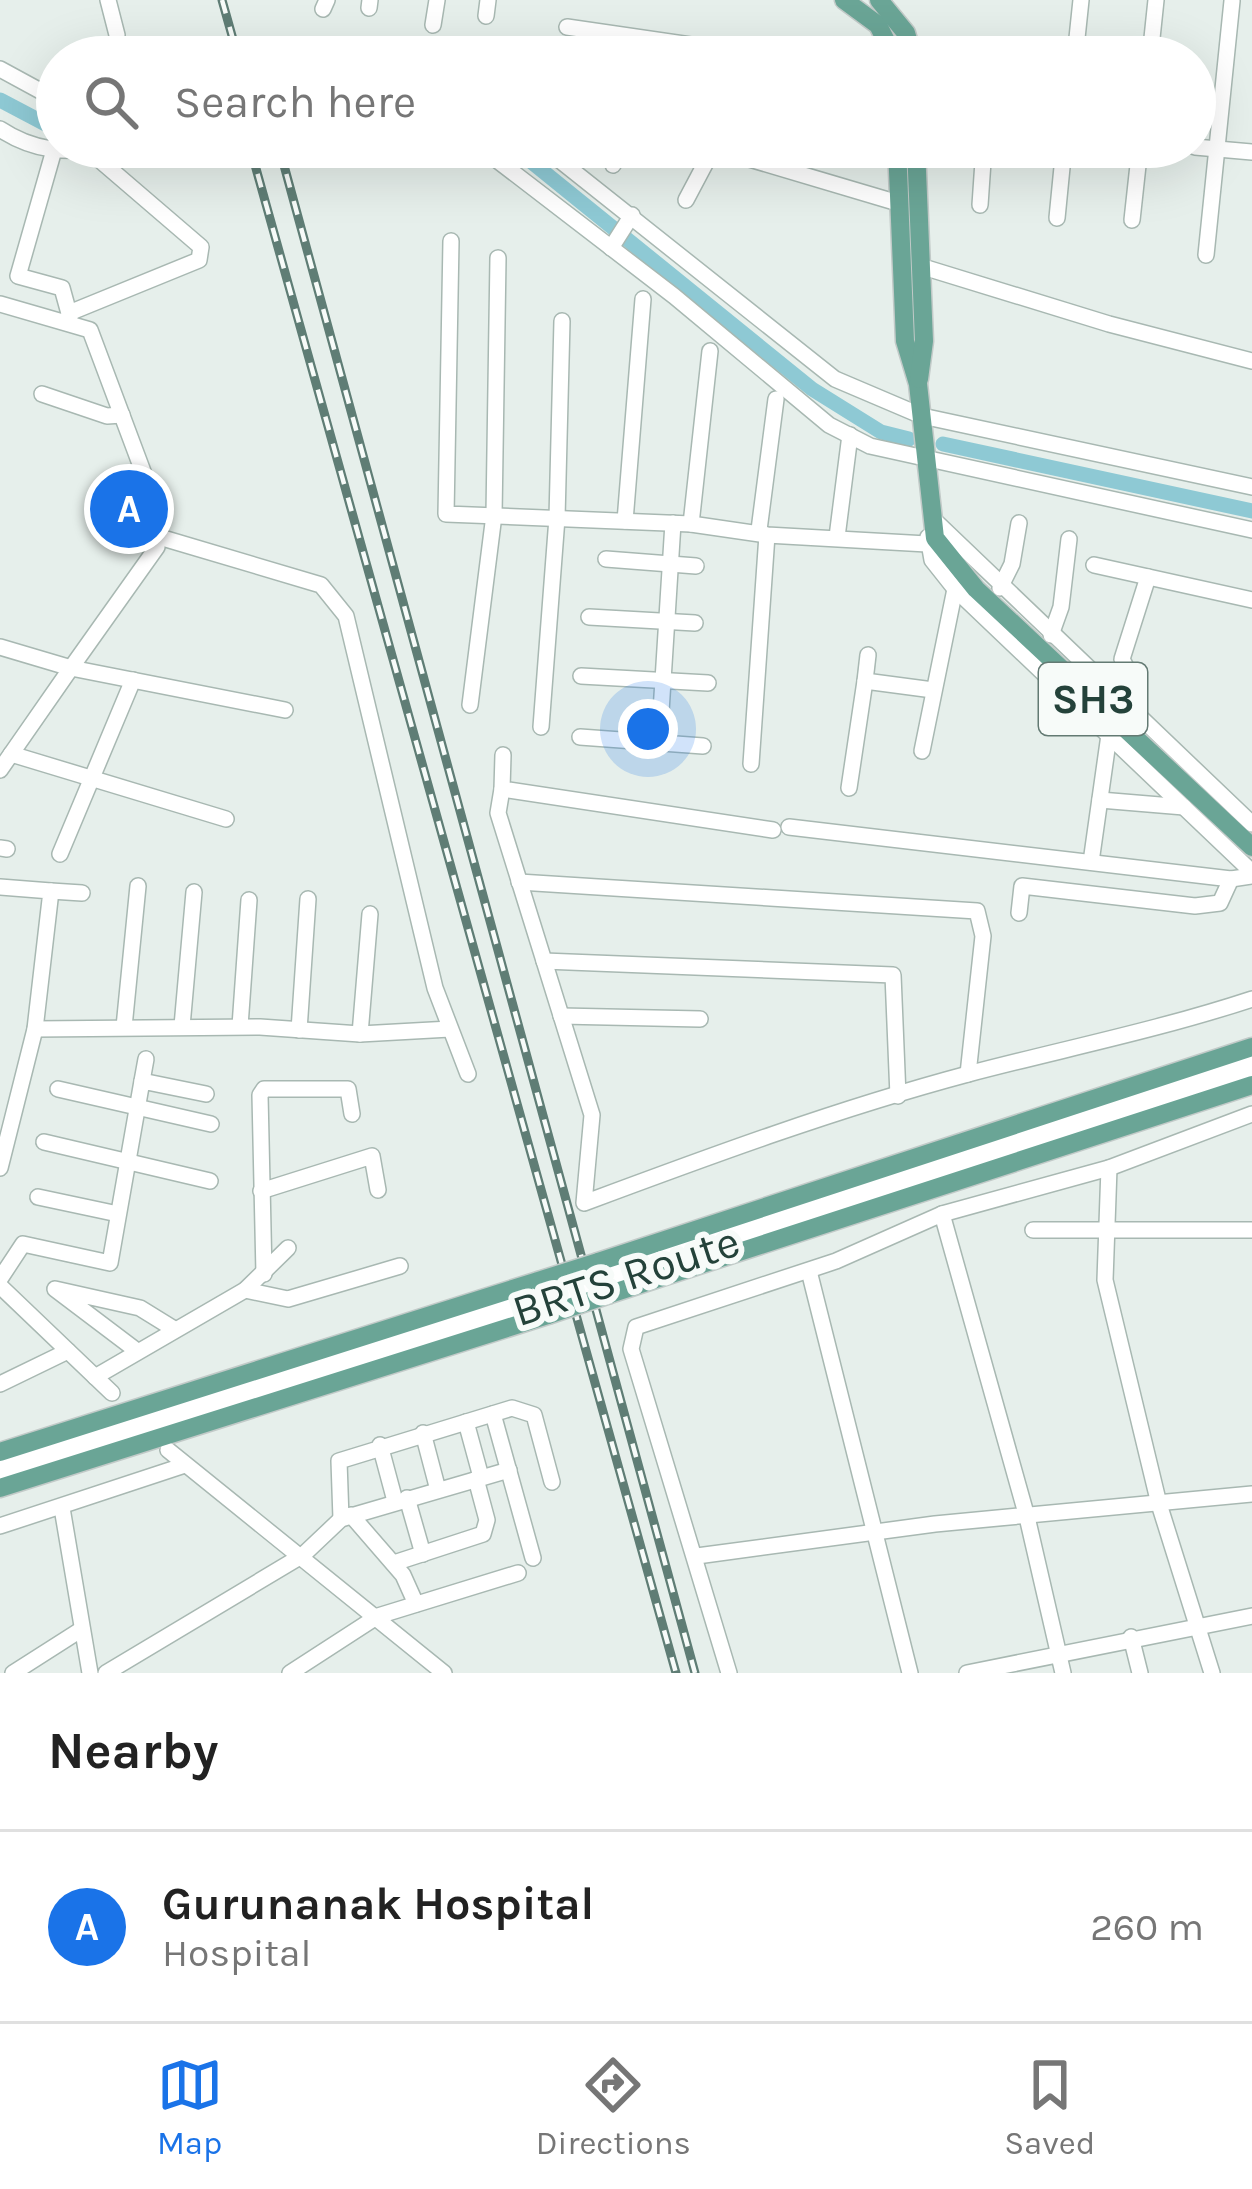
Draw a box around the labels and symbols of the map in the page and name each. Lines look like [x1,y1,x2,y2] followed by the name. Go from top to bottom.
[90,464,168,554] pin: A
[1039,663,1147,735] road number: SH3
[618,699,678,759] your location
[506,1215,746,1337] street label: BRTS Route

